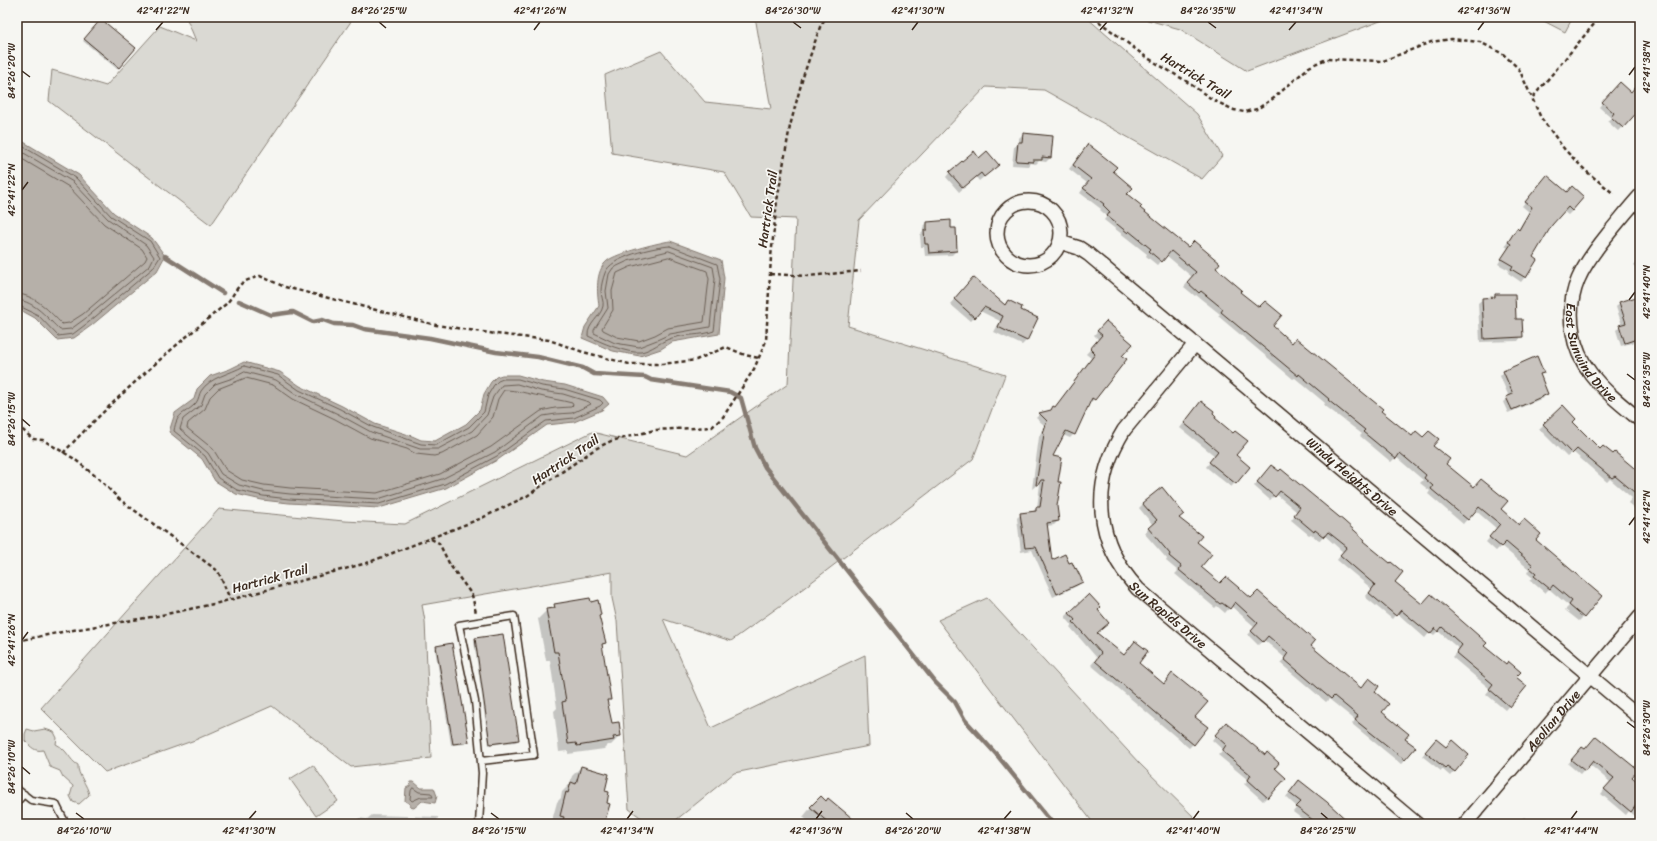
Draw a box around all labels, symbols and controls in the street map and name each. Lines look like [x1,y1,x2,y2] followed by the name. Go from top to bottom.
[136,2,190,20] text: 42°41'22"N
[351,2,407,20] text: 84°26'25"W
[513,2,567,20] text: 42°41'26"N
[765,2,821,20] text: 84°26'30"W
[891,2,945,20] text: 42°41'30"N
[1081,2,1134,20] text: 42°41'32"N
[1180,2,1236,20] text: 84°26'35"W
[1269,2,1323,20] text: 42°41'34"N
[1458,2,1510,20] text: 42°41'36"N
[1638,40,1656,94] text: 42°41'38"N
[3,43,21,99] text: 84°26'20"W
[1156,45,1235,106] street label: Hartrick Trail
[3,163,21,217] text: 42°41'22"N
[751,169,784,249] street label: Hartrick Trail
[1638,265,1656,319] text: 42°41'40"N
[1559,302,1623,408] street label: East Sunwind Drive
[1638,352,1656,408] text: 84°26'35"W
[3,392,21,446] text: 84°26'15"W
[527,428,604,491] street label: Hartrick Trail
[1301,431,1403,522] street label: Windy Heights Drive
[1638,490,1656,544] text: 42°41'42"N
[229,557,311,600] street label: Hartrick Trail
[1123,575,1212,655] street label: Sun Rapids Drive
[3,613,21,667] text: 42°41'26"N
[1520,684,1586,757] street label: Aeolian Drive
[1638,700,1656,756] text: 84°26'30"W
[3,740,21,794] text: 84°26'10"W
[57,822,111,840] text: 84°26'10"W
[222,822,276,840] text: 42°41'30"N
[472,822,526,840] text: 84°26'15"W
[600,822,654,840] text: 42°41'34"N
[790,822,842,840] text: 42°41'36"N
[885,822,941,840] text: 84°26'20"W
[977,822,1031,840] text: 42°41'38"N
[1166,822,1220,840] text: 42°41'40"N
[1300,822,1356,840] text: 84°26'25"W
[1544,822,1598,840] text: 42°41'44"N

